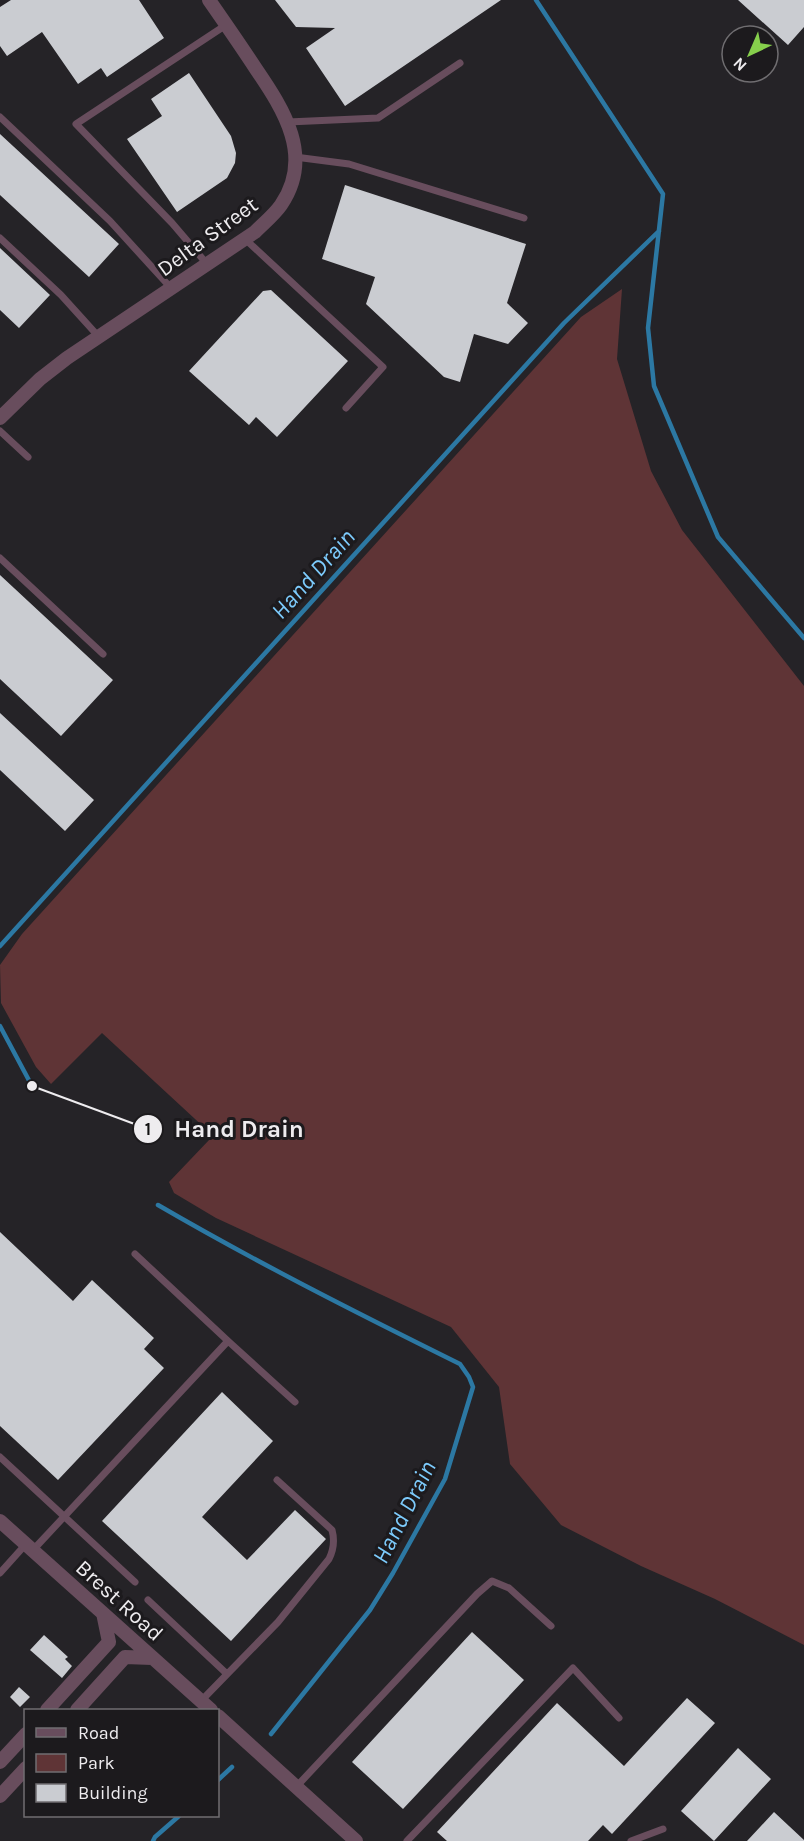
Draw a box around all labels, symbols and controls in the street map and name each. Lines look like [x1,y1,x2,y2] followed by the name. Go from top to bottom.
[720,24,780,84] north arrow
[729,54,751,75] text: N
[152,192,263,282] street label: Delta Street
[265,523,361,625] water label: Hand Drain
[133,1108,316,1150] callout: Hand Drain
[174,1115,304,1143] text: Hand Drain
[145,1118,151,1140] text: 1
[366,1456,442,1568] water label: Hand Drain
[70,1555,168,1647] street label: Brest Road
[24,1709,219,1817] legend
[78,1722,119,1744] text: Road
[78,1752,115,1774] text: Park
[78,1782,148,1804] text: Building

